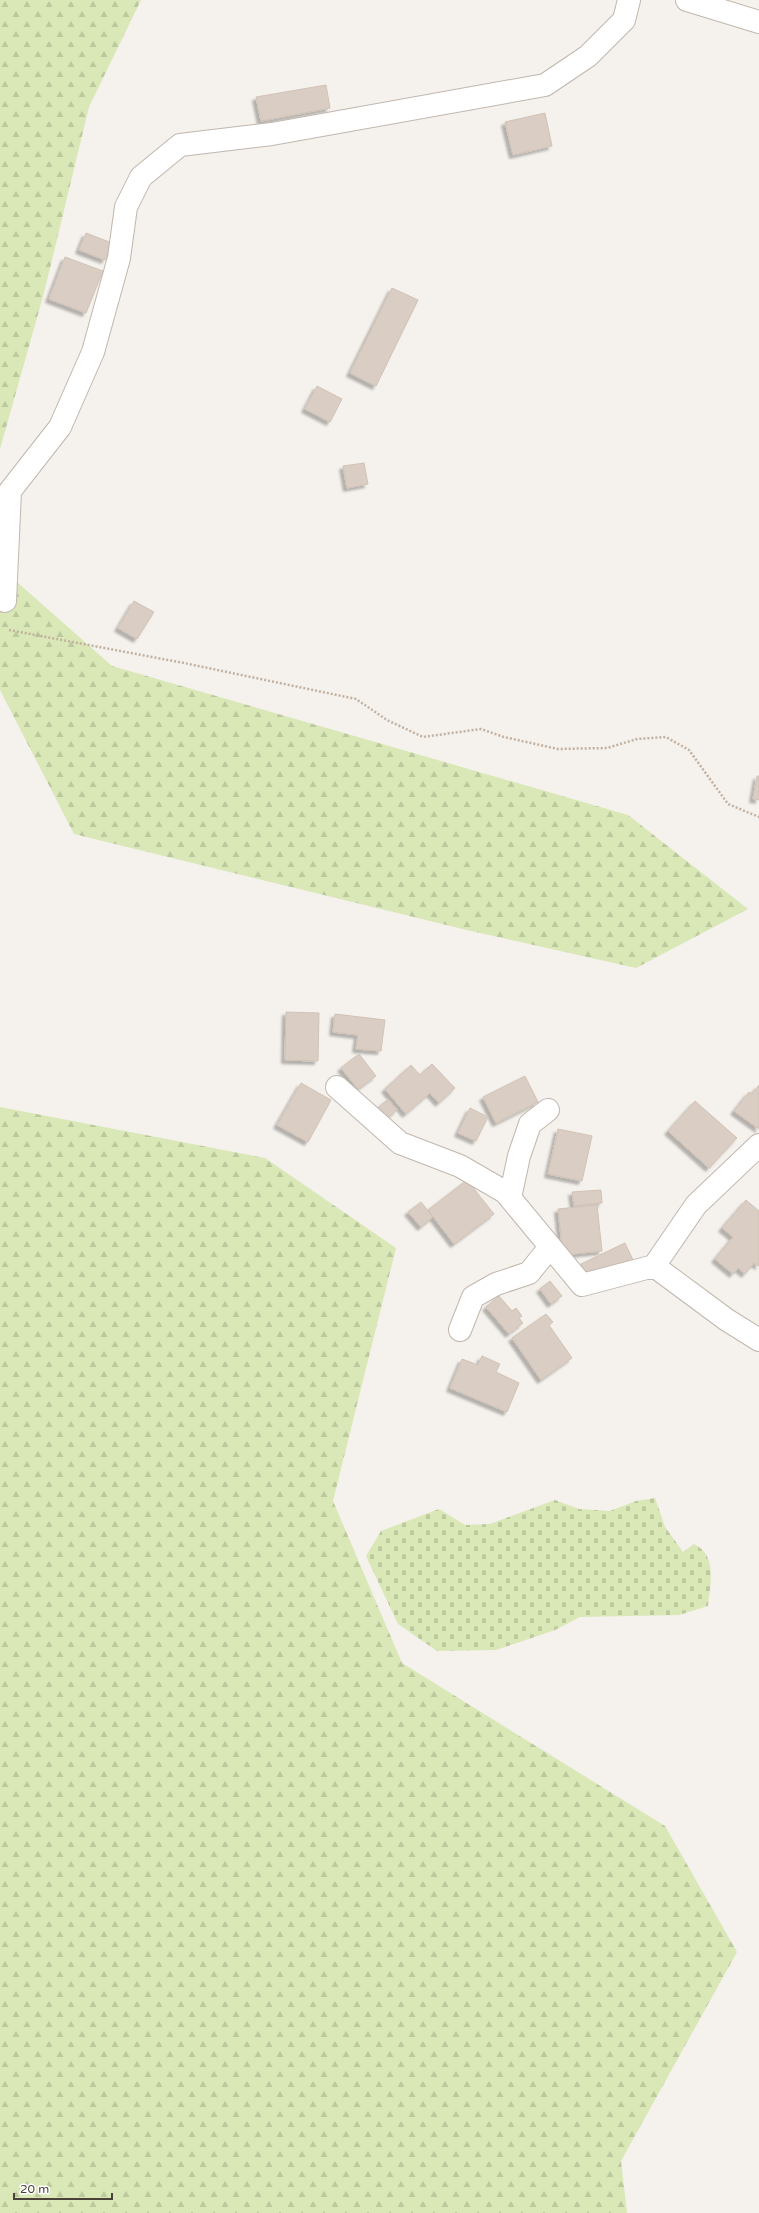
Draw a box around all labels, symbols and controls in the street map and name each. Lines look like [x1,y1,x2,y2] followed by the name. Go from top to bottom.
[14,2175,112,2201] scale bar
[20,2182,49,2196] text: 20 m

